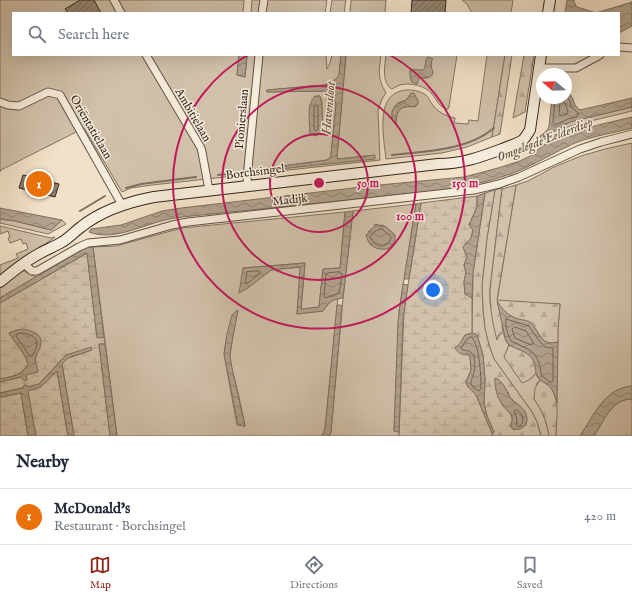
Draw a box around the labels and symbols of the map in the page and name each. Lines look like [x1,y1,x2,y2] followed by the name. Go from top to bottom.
[536,68,572,104] north arrow
[318,80,340,137] water label: Havensloot
[171,85,215,145] street label: Ambitielaan
[232,88,252,150] street label: Pionierslaan
[67,92,116,162] street label: Oriëntatielaan
[495,114,596,167] water label: Omgelegde Eelderdiep
[225,161,286,183] street label: Borchsingel
[26,169,52,199] pin: 1
[312,176,326,190] centre of rings
[357,176,380,191] text: 50 m
[452,176,479,191] text: 150 m
[272,191,309,209] street label: Madijk
[396,209,425,224] text: 100 m
[423,280,443,300] your location

